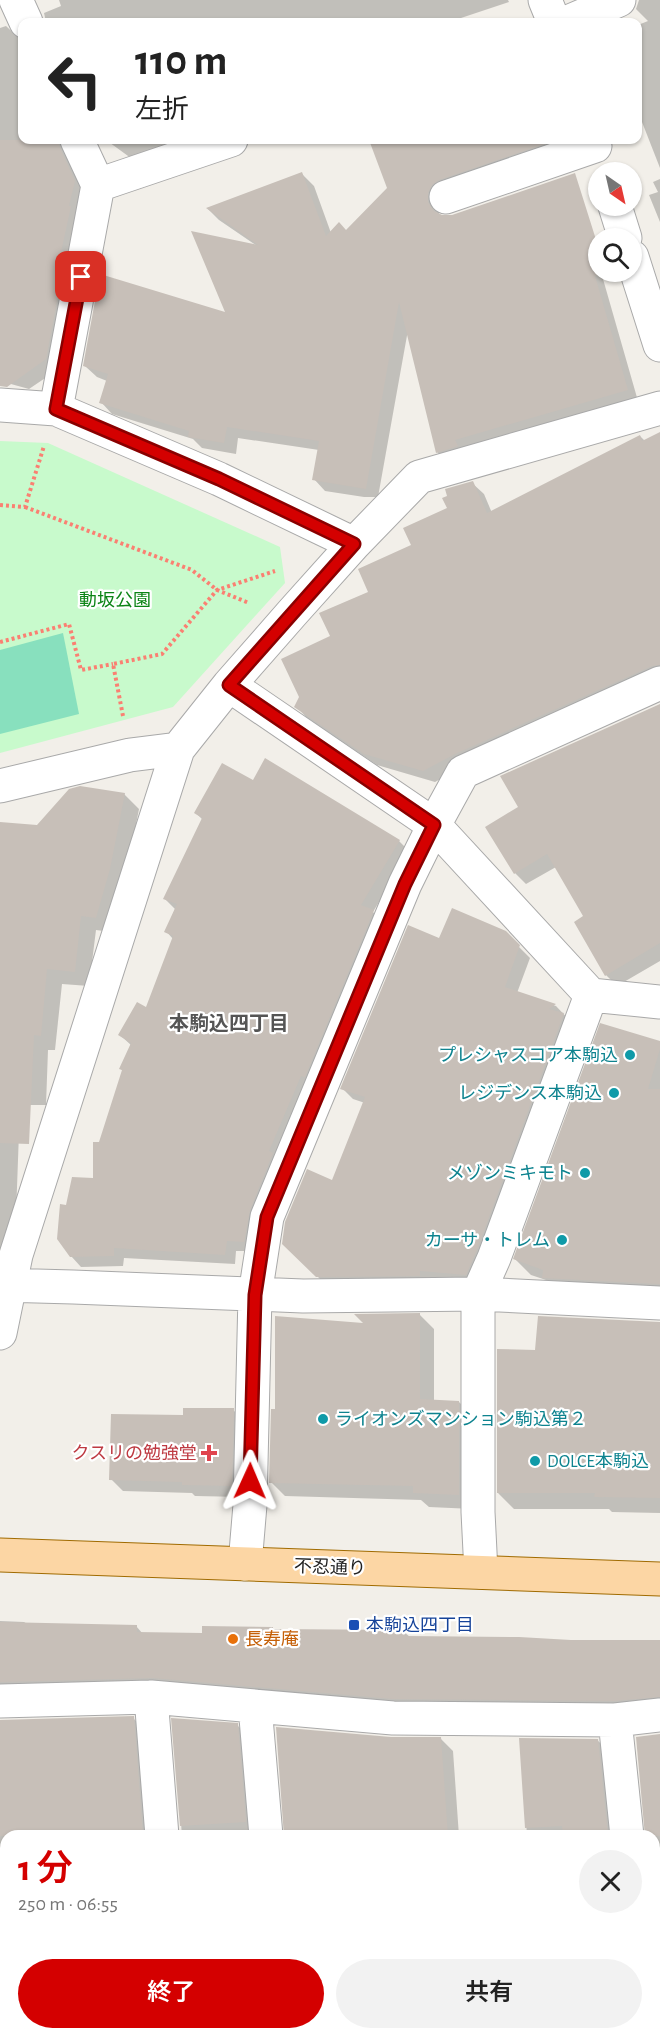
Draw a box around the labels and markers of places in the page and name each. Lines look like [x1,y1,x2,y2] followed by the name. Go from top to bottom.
[55,251,106,302] pin
[438,1046,618,1065] place label: プレシャスコア本駒込
[623,1048,637,1062] marker: プレシャスコア本駒込
[458,1083,602,1103] place label: レジデンス本駒込
[607,1086,621,1100] marker: レジデンス本駒込
[447,1163,573,1183] place label: メゾンミキモト
[578,1166,592,1180] marker: メゾンミキモト
[425,1232,550,1250] place label: カーサ・トレム
[555,1233,569,1247] marker: カーサ・トレム
[335,1409,587,1429] place label: ライオンズマンション駒込第２
[316,1412,330,1426] marker: ライオンズマンション駒込第２
[72,1443,197,1463] place label: クスリの勉強堂
[202,1446,216,1460] marker: クスリの勉強堂
[547,1452,649,1471] place label: DOLCE本駒込
[528,1454,542,1468] marker: DOLCE本駒込
[366,1616,474,1635] place label: 本駒込四丁目
[347,1618,361,1632] marker: 本駒込四丁目
[245,1630,299,1649] place label: 長寿庵
[226,1632,240,1646] marker: 長寿庵

